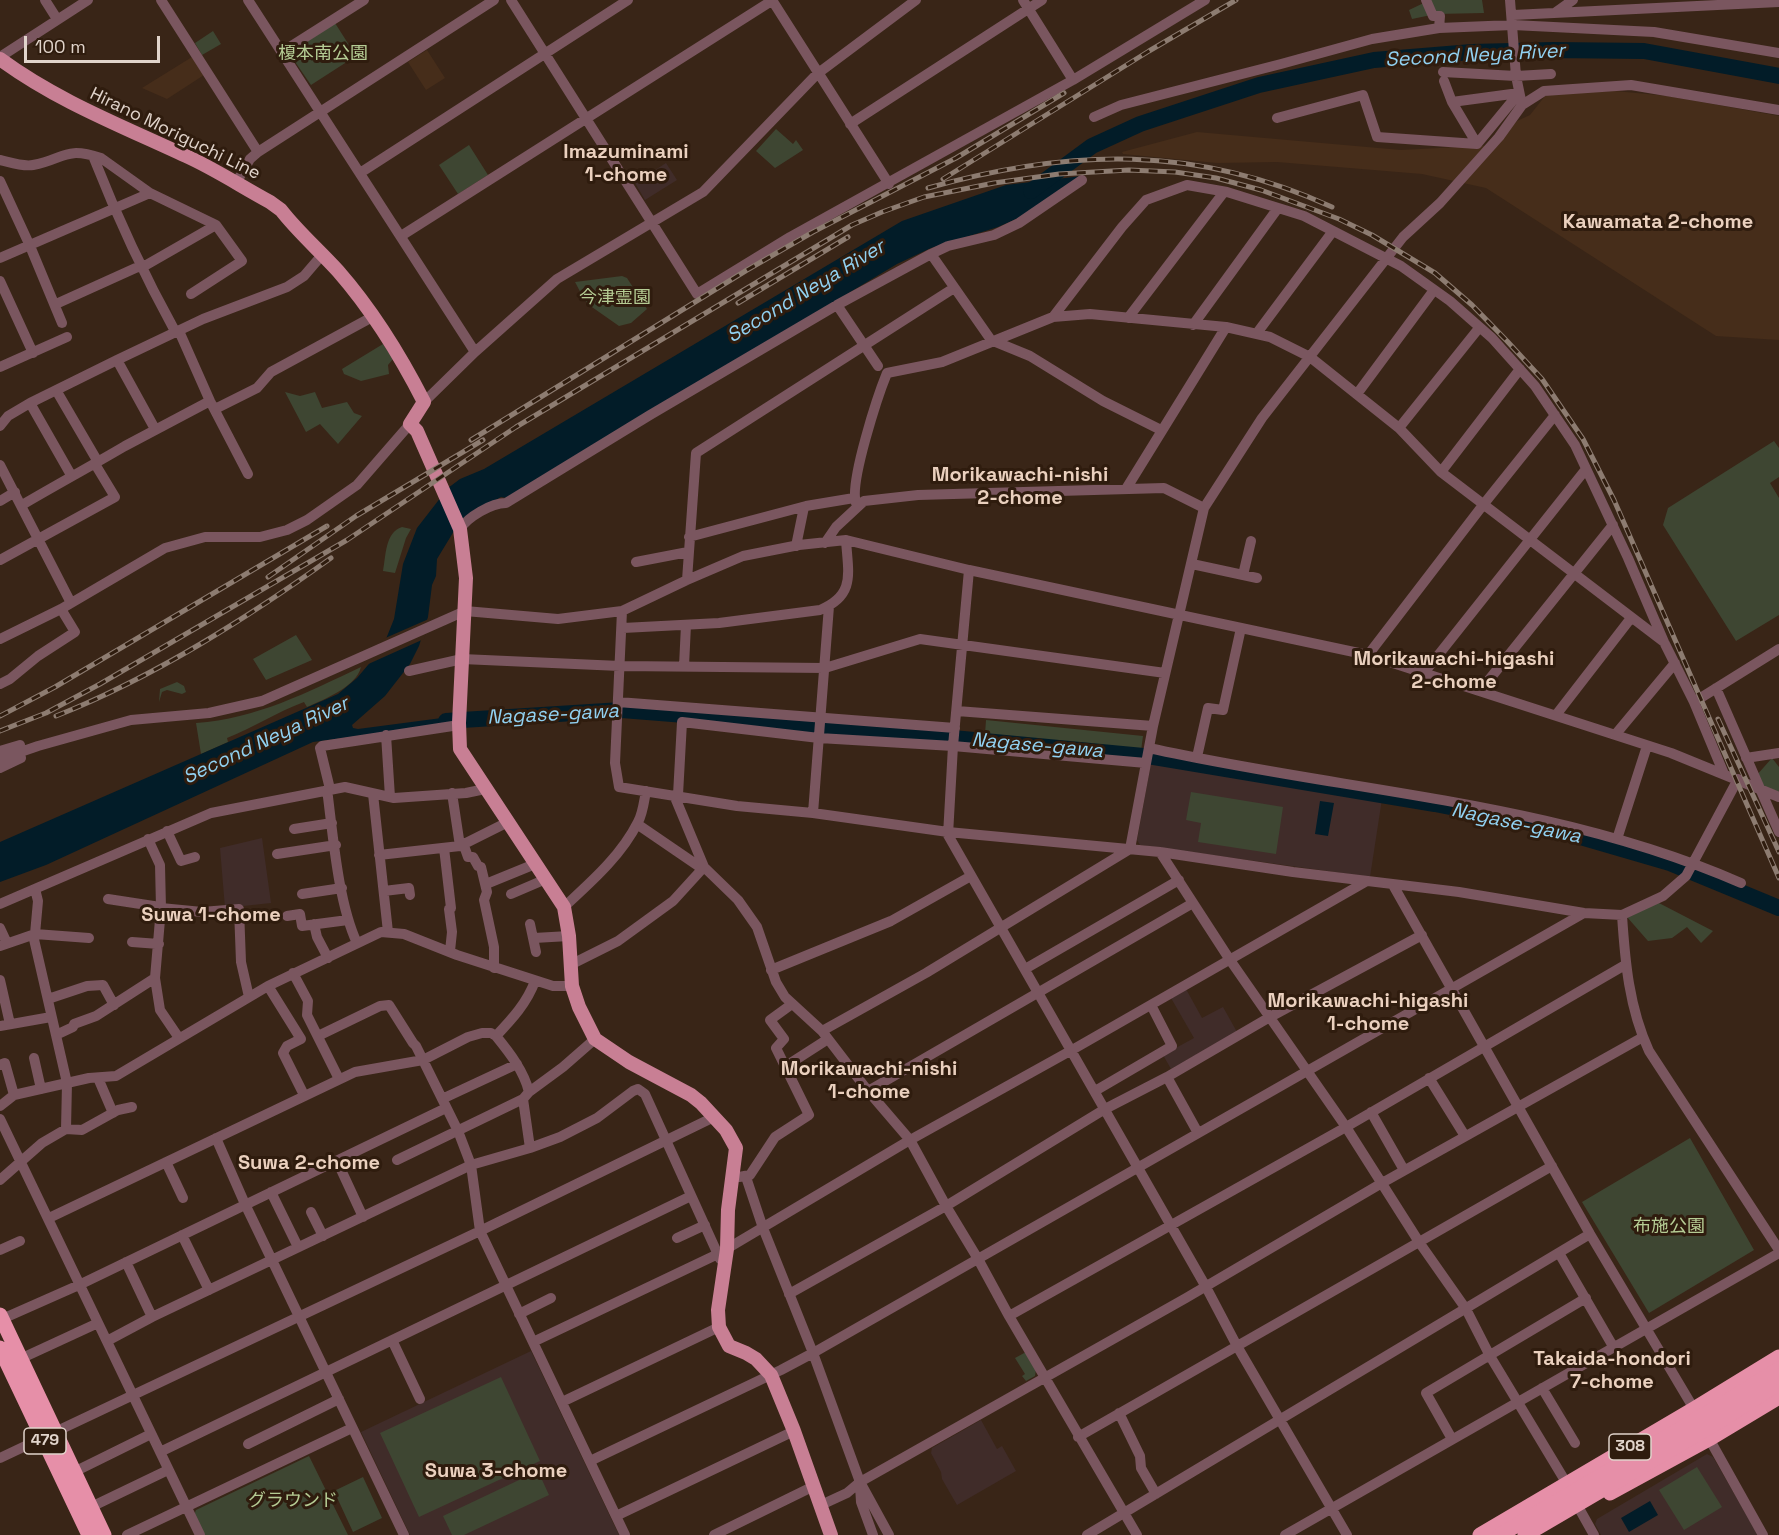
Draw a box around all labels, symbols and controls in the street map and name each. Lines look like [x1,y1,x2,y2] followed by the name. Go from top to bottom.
[27,24,164,62] scale bar
[35,35,86,58] text: 100 m
[1385,39,1565,73] water label: Second Neya River
[278,43,368,65] park label: 榎本南公園
[86,83,264,185] street label: Hirano Moriguchi Line
[563,141,689,188] district label: Imazuminami 1-chome
[1563,211,1753,235] district label: Kawamata 2-chome
[723,235,889,349] water label: Second Neya River
[579,287,651,309] park label: 今津霊園
[932,464,1108,511] district label: Morikawachi-nishi 2-chome
[1354,648,1554,695] district label: Morikawachi-higashi 2-chome
[179,692,353,790] water label: Second Neya River
[487,700,619,730] water label: Nagase-gawa
[970,728,1104,764] water label: Nagase-gawa
[1449,799,1583,849] water label: Nagase-gawa
[141,904,281,928] district label: Suwa 1-chome
[1268,990,1468,1037] district label: Morikawachi-higashi 1-chome
[781,1058,957,1105] district label: Morikawachi-nishi 1-chome
[238,1152,380,1176] district label: Suwa 2-chome
[1633,1216,1705,1238] park label: 布施公園
[1533,1348,1691,1395] district label: Takaida-hondori 7-chome
[24,1428,66,1454] road number: 479
[1609,1434,1651,1460] road number: 308
[425,1460,567,1484] district label: Suwa 3-chome
[248,1490,338,1512] park label: グラウンド

